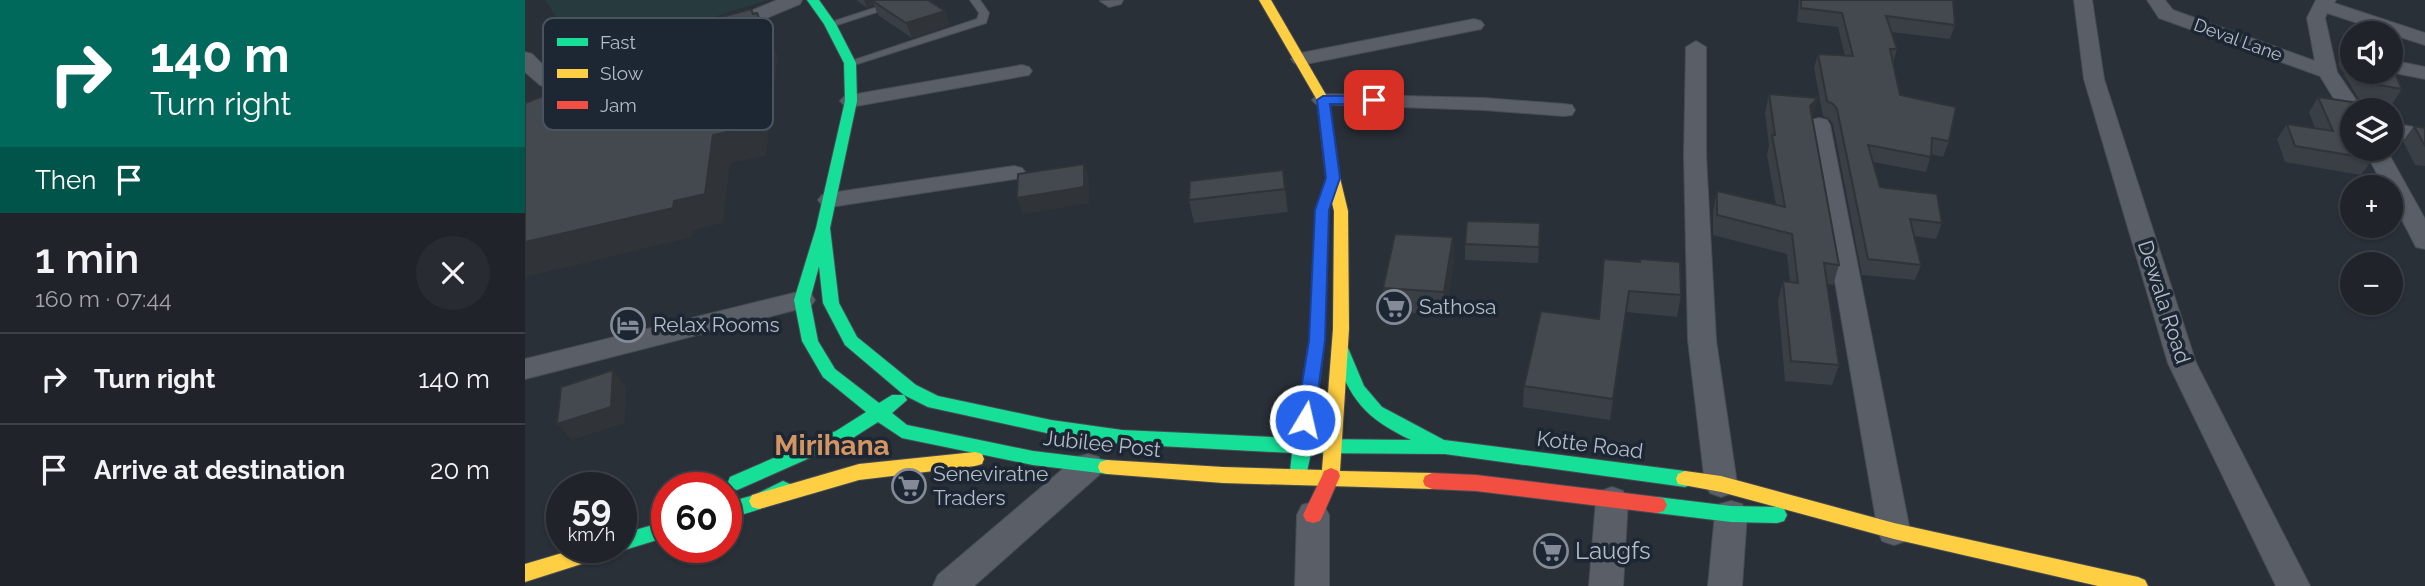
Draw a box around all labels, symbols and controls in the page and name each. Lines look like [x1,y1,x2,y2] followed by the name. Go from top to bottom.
[2191,14,2286,65] street label: Deval Lane
[543,18,773,130] legend
[2340,21,2403,315] map controls
[2340,21,2403,84] button: sound
[150,26,290,83] text: 140 m
[35,28,126,119] icon: right
[600,31,636,53] text: Fast
[600,62,644,84] text: Slow
[1344,70,1404,130] pin
[1355,81,1393,119] icon: arrive
[150,85,291,122] text: Turn right
[600,94,637,116] text: Jam
[2340,98,2403,161] button: layers
[110,161,148,199] icon: arrive
[35,165,96,195] text: Then
[2340,175,2403,238] button: +
[35,234,139,283] text: 1 min
[416,236,490,310] button: close
[2133,237,2196,367] street label: Dewala Road
[2340,252,2403,315] button: −
[35,285,172,312] text: 160 m · 07:44
[1375,288,1413,326] supermarket icon: Sathosa
[1419,294,1496,319] place label: Sathosa
[609,306,647,344] hotel icon: Relax Rooms
[653,312,780,337] place label: Relax Rooms
[35,360,73,398] icon: right
[94,364,215,394] text: Turn right
[418,364,490,394] text: 140 m
[1268,383,1342,457] position arrow
[1042,425,1162,462] street label: Jubilee Post
[1535,426,1645,463] street label: Kotte Road
[774,429,890,462] district label: Mirihana
[35,451,73,489] icon: arrive
[94,455,345,485] text: Arrive at destination
[430,455,490,485] text: 20 m
[933,461,1048,510] place label: Seneviratne Traders
[890,467,928,505] supermarket icon: Seneviratne Traders
[651,472,742,563] speed limit sign: 60
[571,488,612,529] text: 59
[568,524,615,545] text: km/h
[1532,532,1570,570] supermarket icon: Laugfs
[1575,536,1651,565] place label: Laugfs

